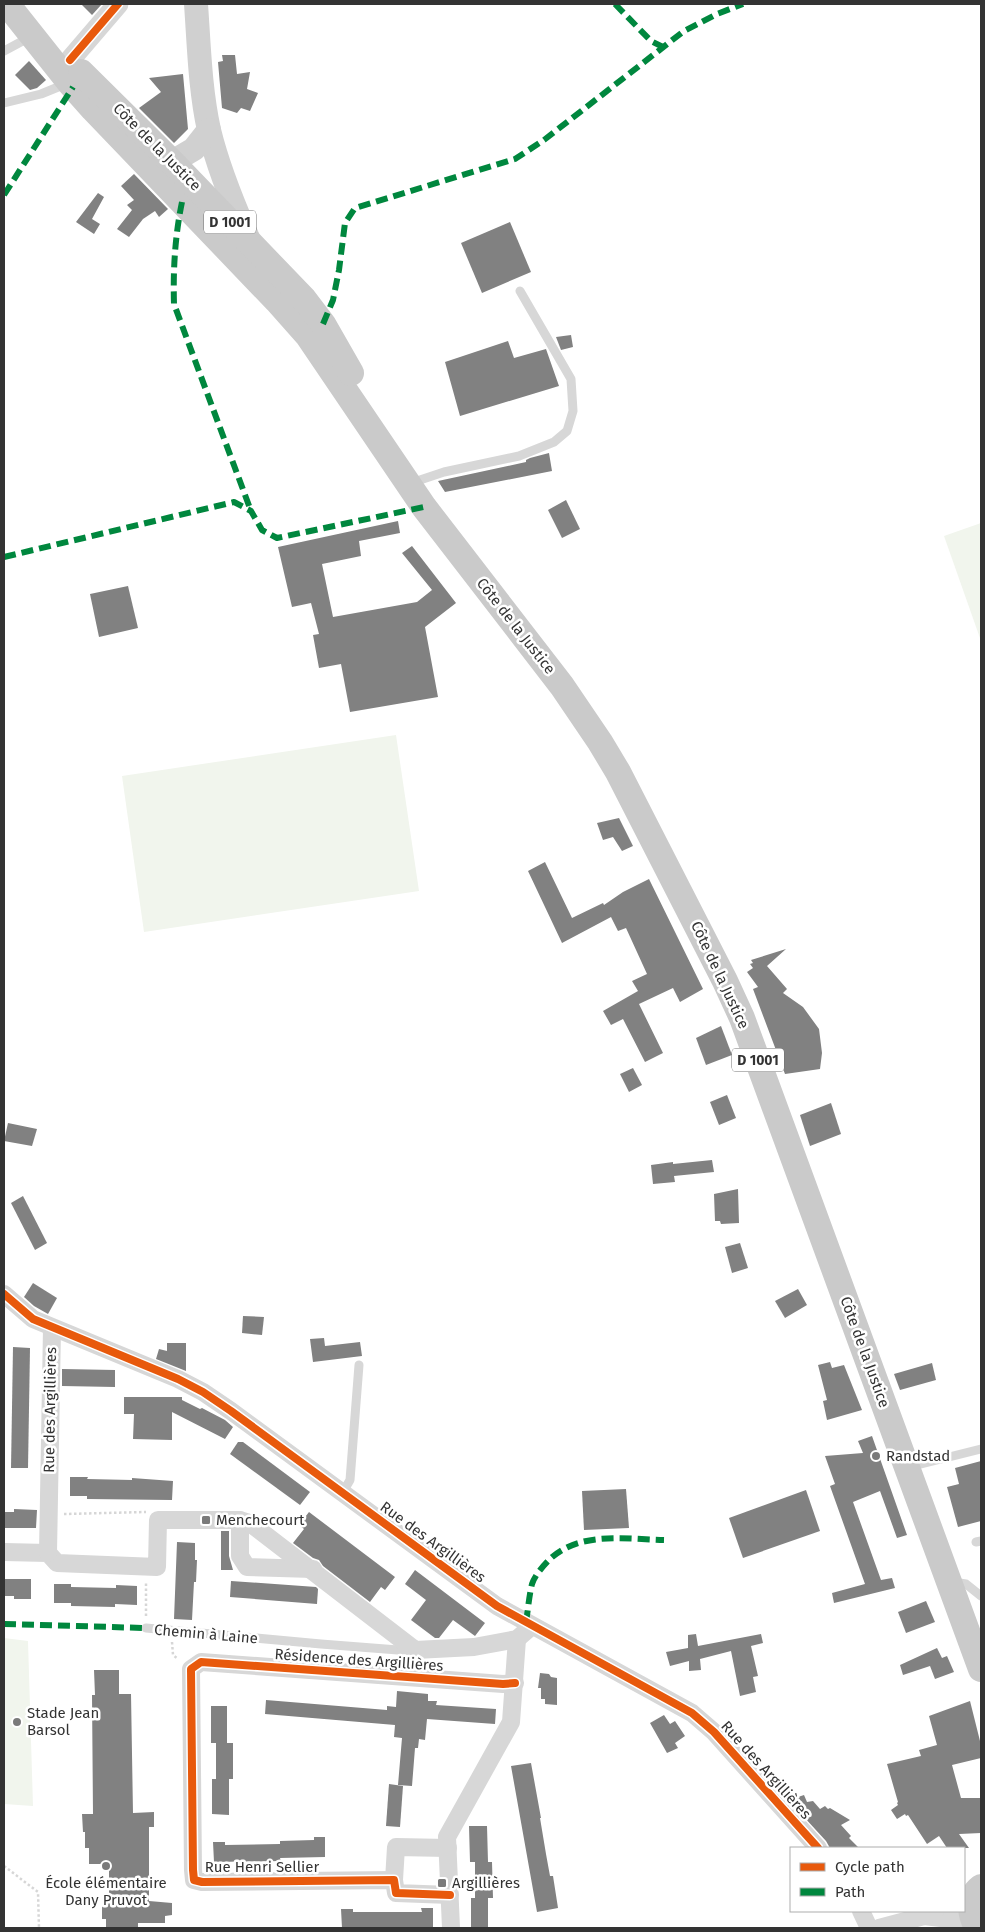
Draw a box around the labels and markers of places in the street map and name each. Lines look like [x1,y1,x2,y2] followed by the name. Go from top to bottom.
[886,1447,950,1465] place label: Randstad
[870,1450,882,1462] marker: Randstad
[216,1511,305,1529] place label: Menchecourt
[200,1514,212,1526] marker: Menchecourt
[27,1704,99,1739] place label: Stade Jean Barsol
[11,1716,23,1728] marker: Stade Jean Barsol
[100,1860,112,1872] marker: École élémentaire Dany Pruvot
[45,1874,167,1909] place label: École élémentaire Dany Pruvot
[452,1874,520,1892] place label: Argillières
[436,1877,448,1889] marker: Argillières

